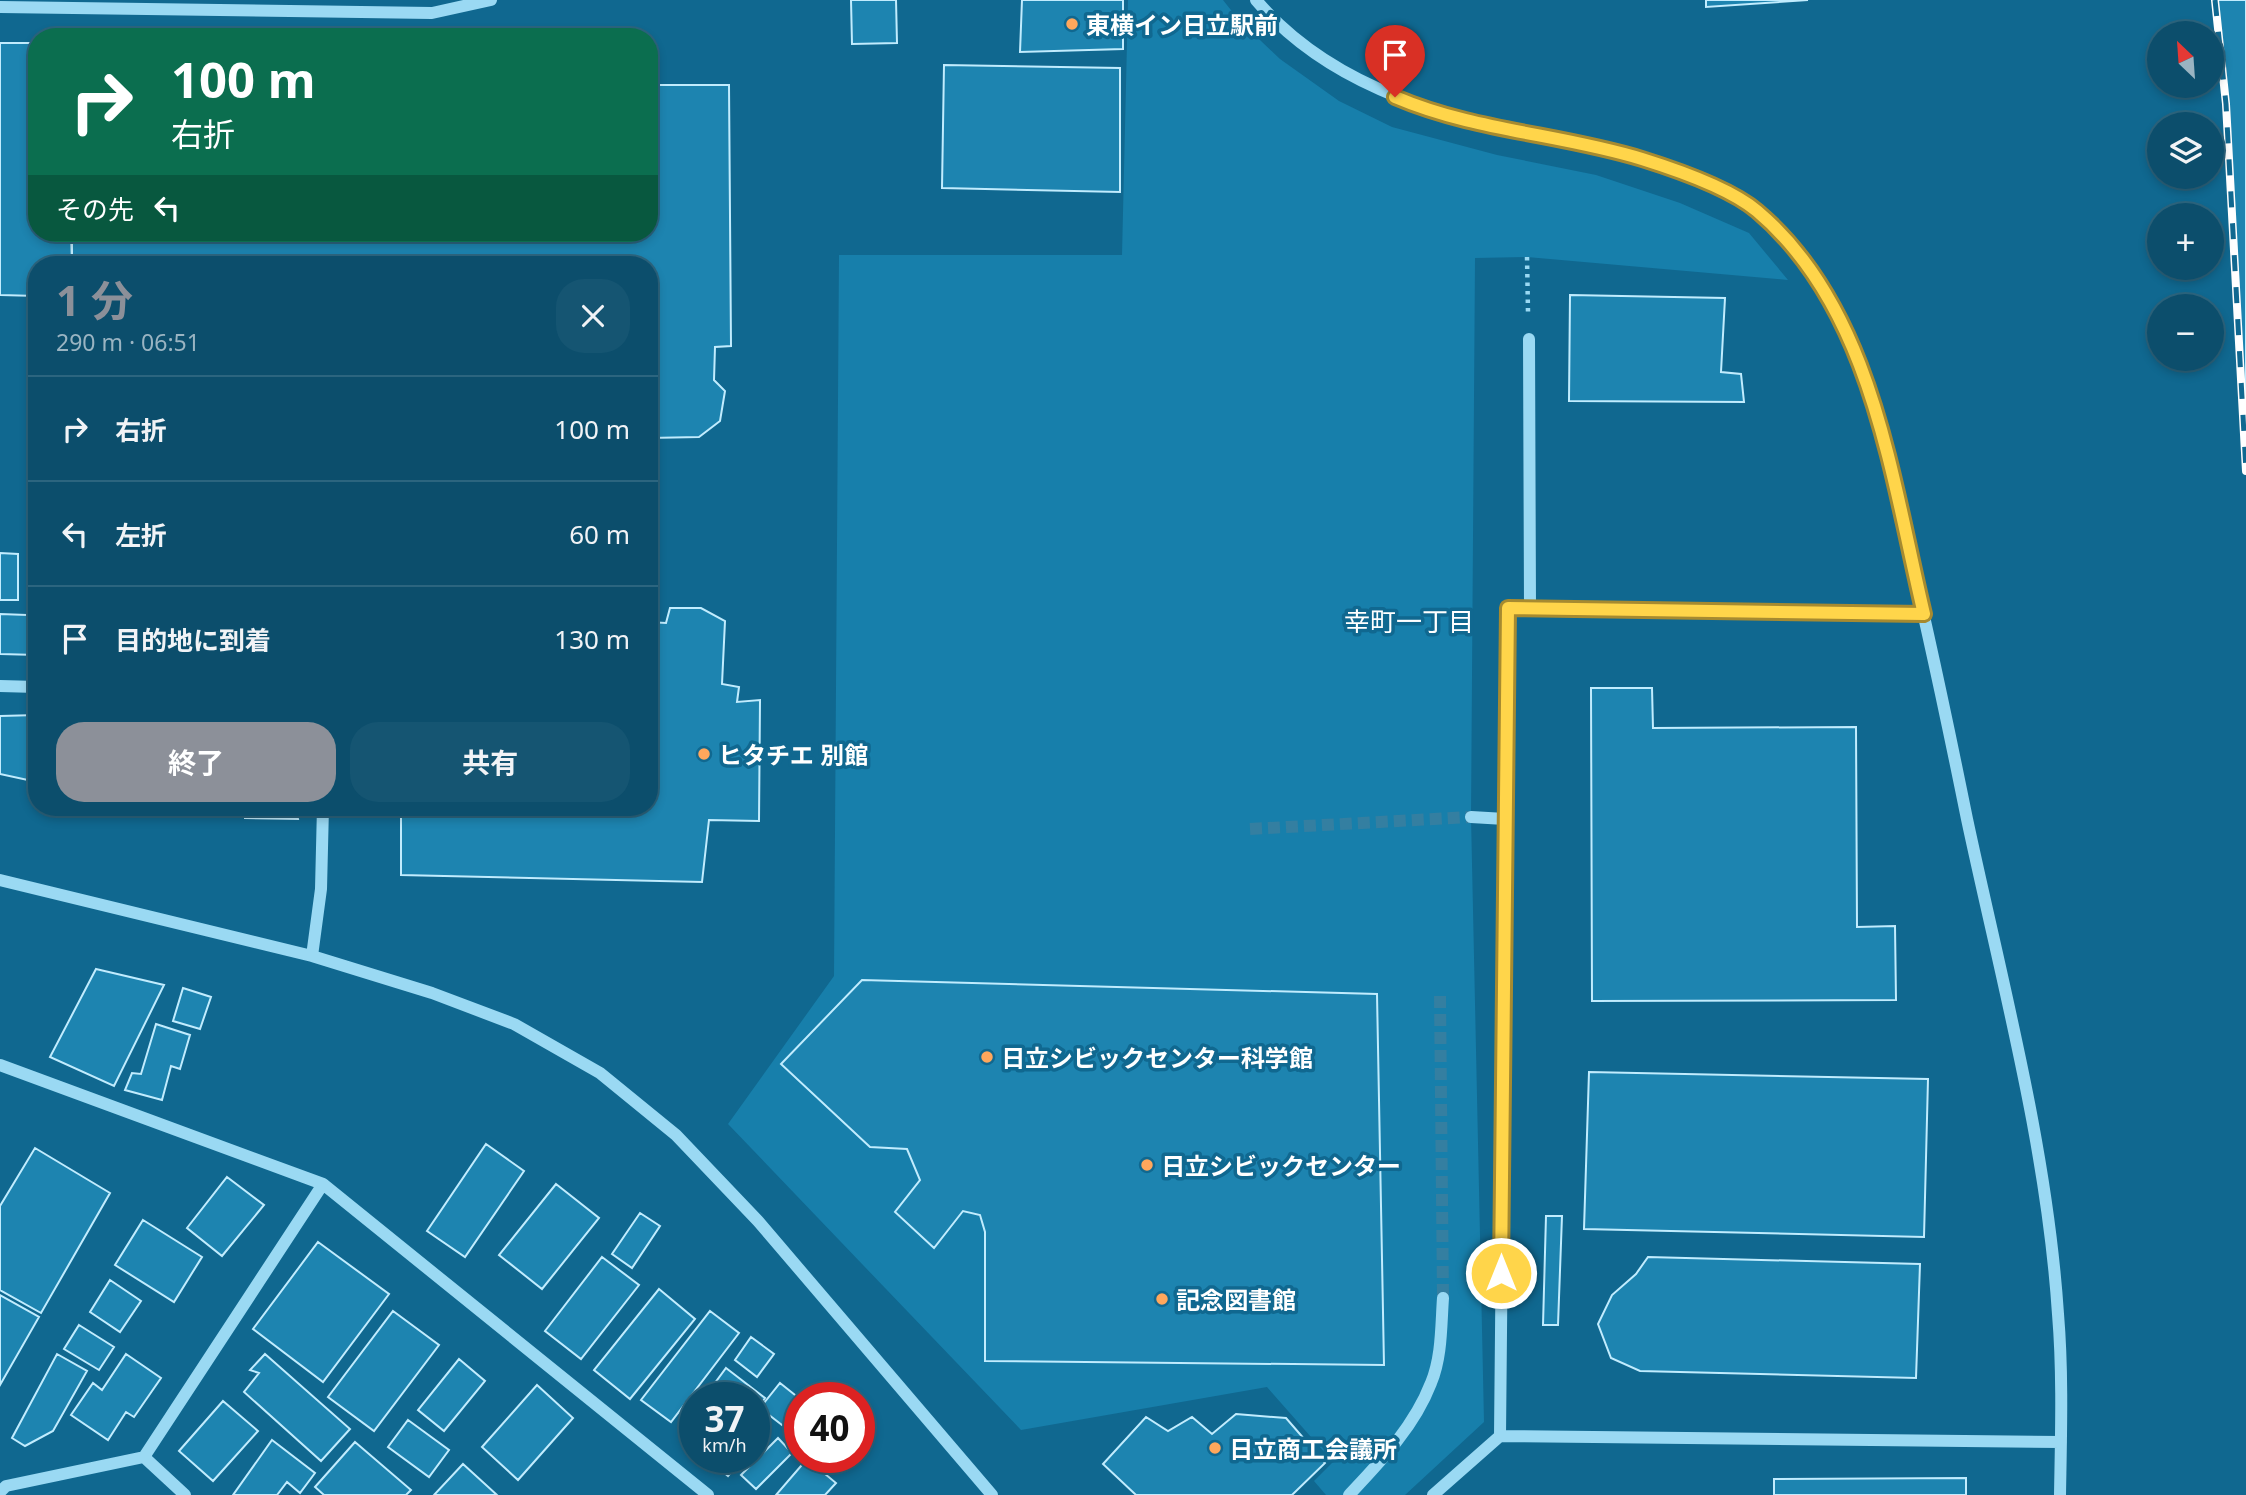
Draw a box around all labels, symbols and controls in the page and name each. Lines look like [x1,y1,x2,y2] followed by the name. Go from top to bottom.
[1086,8,1278,41] place label: 東横イン日立駅前
[1064,16,1080,32] marker: 東横イン日立駅前
[2147,21,2224,98] north arrow
[2147,21,2224,371] map controls
[1365,25,1425,97] pin
[1376,36,1414,74] icon: arrive
[171,46,316,112] text: 100 m
[56,56,147,147] icon: right
[171,112,235,155] text: 右折
[2147,112,2224,189] button: layers
[148,189,186,227] icon: left
[56,191,134,227] text: その先
[2147,203,2224,280] button: +
[56,271,133,328] text: 1 分
[556,279,630,353] button: close
[2147,294,2224,371] button: −
[56,326,200,358] text: 290 m · 06:51
[56,410,94,448] icon: right
[554,411,630,447] text: 100 m
[115,412,167,448] text: 右折
[56,515,94,553] icon: left
[569,516,630,552] text: 60 m
[115,517,167,553] text: 左折
[1344,603,1474,639] district label: 幸町一丁目
[56,620,94,658] icon: arrive
[554,621,630,657] text: 130 m
[115,622,271,658] text: 目的地に到着
[56,722,336,802] button: 終了
[350,722,630,802] button: 共有
[718,738,868,771] place label: ヒタチエ 別館
[696,746,712,762] marker: ヒタチエ 別館
[1001,1041,1313,1074] place label: 日立シビックセンター科学館
[979,1049,995,1065] marker: 日立シビックセンター科学館
[1161,1149,1401,1182] place label: 日立シビックセンター
[1139,1157,1155,1173] marker: 日立シビックセンター
[1464,1236,1538,1310] position arrow
[1176,1283,1296,1316] place label: 記念図書館
[1154,1291,1170,1307] marker: 記念図書館
[784,1382,875,1473] speed limit sign: 40
[704,1395,745,1442] text: 37
[1229,1432,1397,1465] place label: 日立商工会議所
[702,1433,747,1457] text: km/h
[1207,1440,1223,1456] marker: 日立商工会議所

